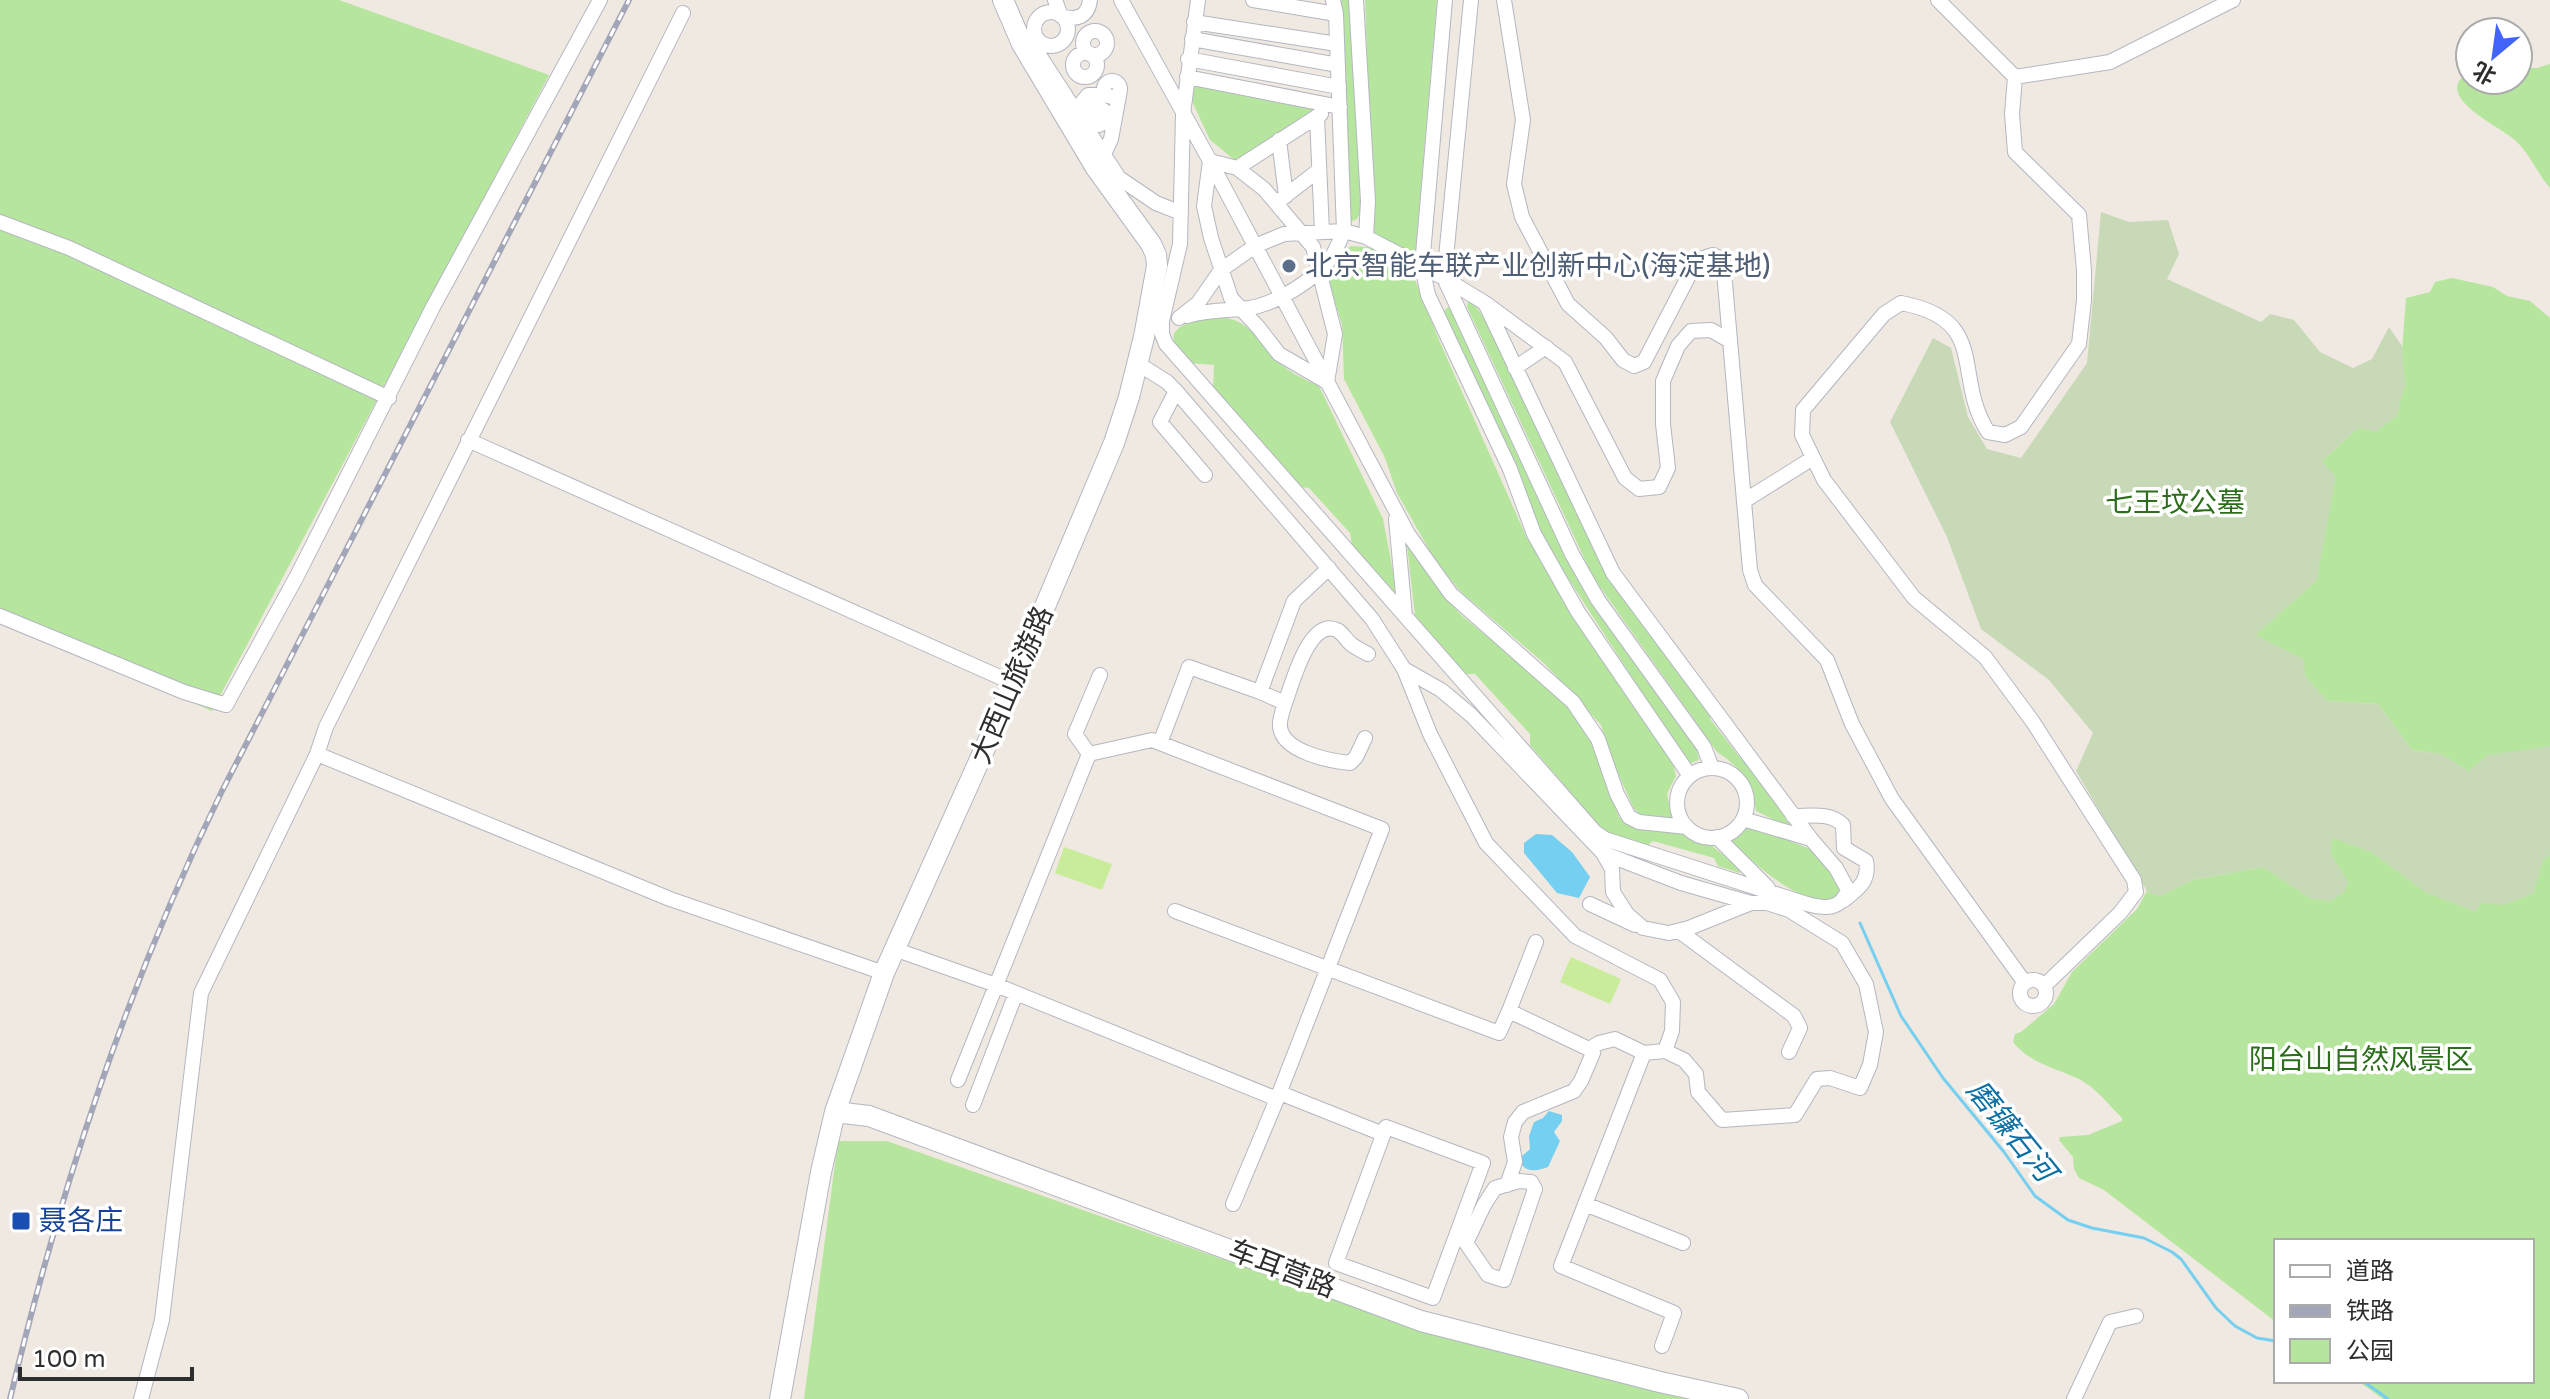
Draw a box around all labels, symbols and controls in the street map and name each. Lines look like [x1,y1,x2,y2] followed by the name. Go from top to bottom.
[2454,16,2534,96] north arrow
[2469,56,2501,89] text: 北
[1305,249,1770,283] place label: 北京智能车联产业创新中心(海淀基地)
[1280,257,1298,275] marker: 北京智能车联产业创新中心(海淀基地)
[2105,486,2245,520] park label: 七王坟公墓
[964,601,1060,769] street label: 大西山旅游路
[2249,1043,2473,1077] park label: 阳台山自然风景区
[1959,1073,2066,1193] water label: 磨镰石河
[39,1204,123,1238] place label: 聂各庄
[10,1210,32,1232] marker: 聂各庄
[1224,1233,1340,1305] street label: 车耳营路
[2274,1239,2534,1383] legend
[2346,1257,2394,1286] text: 道路
[2346,1297,2394,1326] text: 铁路
[20,1331,192,1381] scale bar
[2346,1337,2394,1366] text: 公园
[32,1345,106,1374] text: 100 m

